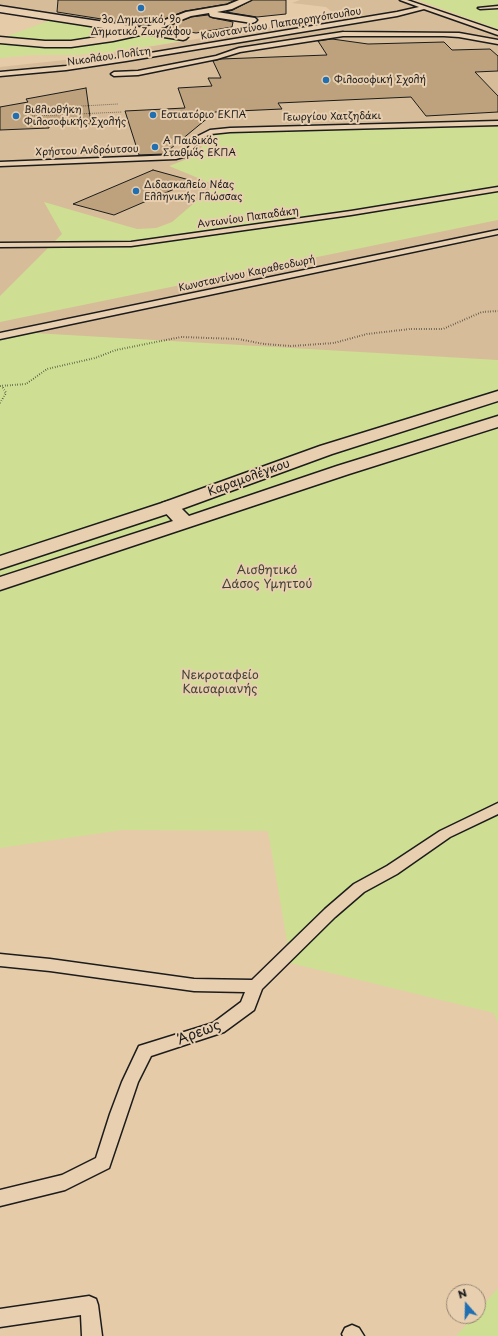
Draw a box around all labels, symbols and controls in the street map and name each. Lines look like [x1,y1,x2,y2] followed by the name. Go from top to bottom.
[136,3,146,13] marker: 3ο Δημοτικό, 9ο Δημοτικό Ζωγράφου
[200,5,362,43] street label: Κωνσταντίνου Παπαρρηγόπουλου
[91,14,191,38] place label: 3ο Δημοτικό, 9ο Δημοτικό Ζωγράφου
[66,45,152,69] street label: Νικολάου Πολίτη
[334,74,426,86] place label: Φιλοσοφική Σχολή
[321,75,331,85] marker: Φιλοσοφική Σχολή
[24,104,126,128] place label: Βιβλιοθήκη Φιλοσοφικής Σχολής
[161,109,246,121] place label: Εστιατόριο ΕΚΠΑ
[148,110,158,120] marker: Εστιατόριο ΕΚΠΑ
[283,110,381,124] street label: Γεωργίου Χατζηδάκι
[11,111,21,121] marker: Βιβλιοθήκη Φιλοσοφικής Σχολής
[163,135,236,158] place label: Α Παιδικός Σταθμός ΕΚΠΑ
[150,142,160,152] marker: Α Παιδικός Σταθμός ΕΚΠΑ
[35,143,139,159] street label: Χρήστου Ανδρόυτσου
[144,179,242,202] place label: Διδασκαλείο Νέας Ελληνικής Γλώσσας
[131,186,141,196] marker: Διδασκαλείο Νέας Ελληνικής Γλώσσας
[197,205,299,231] street label: Αντωνίου Παπαδάκη
[178,254,316,294] street label: Κωνσταντίνου Καραθεοδωρή
[206,456,292,500] street label: Καραμολέγκου
[222,564,312,592] park label: Αισθητικό Δάσος Υμηττού
[181,669,259,697] park label: Νεκροταφείο Καισαριανής
[175,1017,223,1049] street label: Άρεως
[446,1284,486,1324] north arrow
[455,1284,469,1303] text: N

